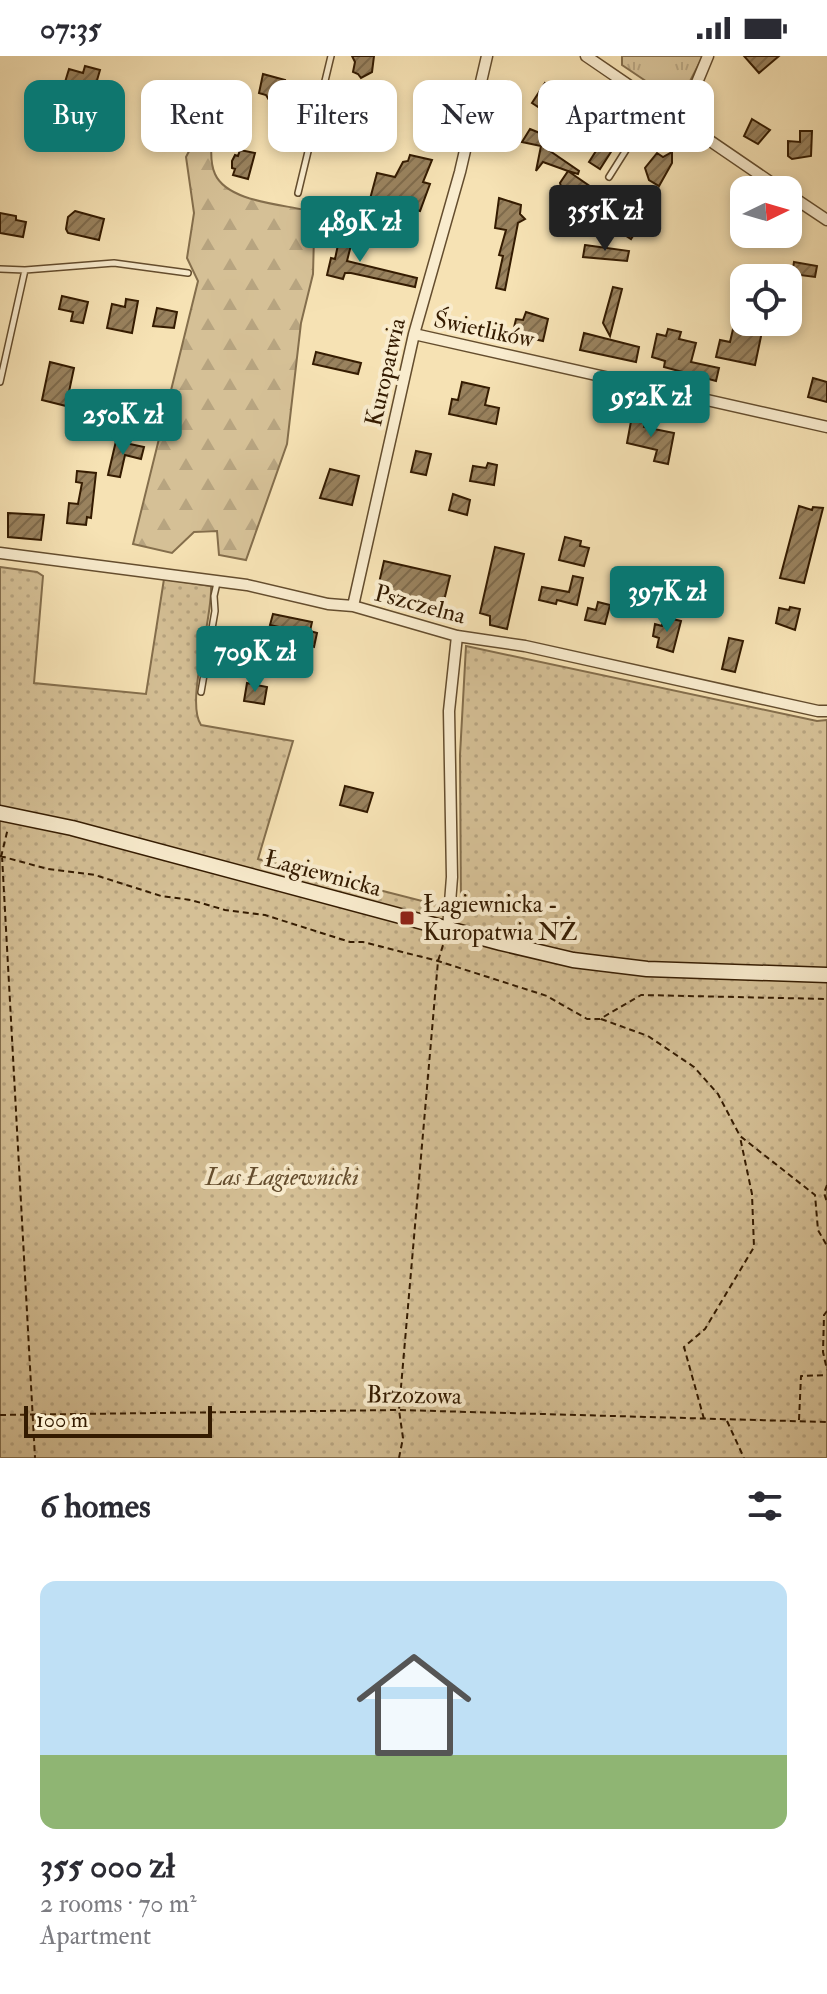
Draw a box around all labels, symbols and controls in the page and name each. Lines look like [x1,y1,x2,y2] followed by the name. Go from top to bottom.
[40,10,101,47] text: 07:35
[24,80,125,152] chip: Buy
[141,80,252,152] chip: Rent
[268,80,397,152] chip: Filters
[413,80,522,152] chip: New
[538,80,714,152] chip: Apartment
[730,176,802,248] north arrow
[730,176,802,336] map controls
[531,185,679,253] pin: 355K zł
[567,195,643,227] text: 355K zł
[286,196,434,264] pin: 489K zł
[319,206,401,238] text: 489K zł
[730,264,802,336] button: locate
[431,303,538,355] street label: Świetlików
[358,314,413,429] street label: Kuropatwia
[577,371,725,439] pin: 952K zł
[611,381,691,413] text: 952K zł
[49,389,197,457] pin: 250K zł
[83,399,163,431] text: 250K zł
[593,566,741,634] pin: 397K zł
[628,576,706,608] text: 397K zł
[371,577,470,632] street label: Pszczelna
[181,626,329,694] pin: 709K zł
[214,636,296,668] text: 709K zł
[261,843,386,904] street label: Łagiewnicka
[423,889,578,948] place label: Łagiewnicka - Kuropatwia NŻ
[398,909,416,927] marker: Łagiewnicka - Kuropatwia NŻ
[204,1162,359,1193] park label: Las Łagiewnicki
[366,1379,463,1412] street label: Brzozowa
[24,1402,212,1438] scale bar
[36,1406,88,1434] text: 100 m
[743,1484,787,1528] icon: filters
[40,1485,151,1528] text: 6 homes
[342,1633,486,1777] icon: home
[40,1845,175,1888] text: 355 000 zł
[40,1888,197,1920] text: 2 rooms · 70 m²
[40,1920,151,1952] text: Apartment

